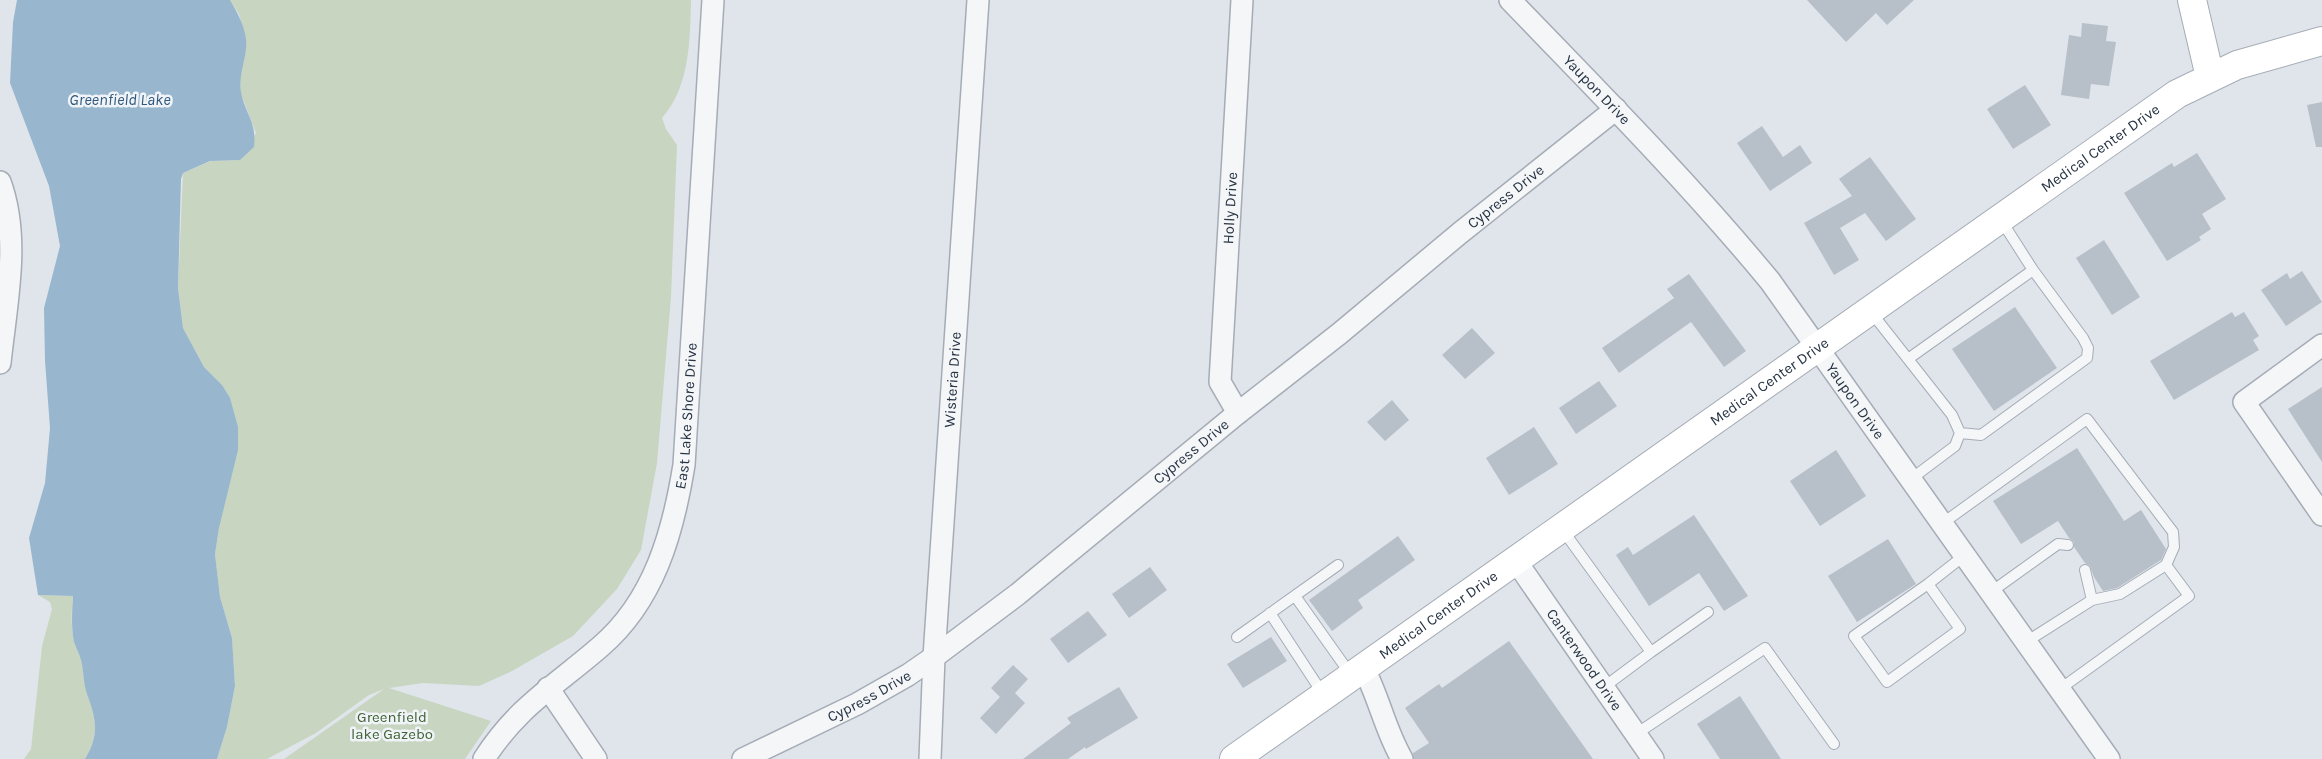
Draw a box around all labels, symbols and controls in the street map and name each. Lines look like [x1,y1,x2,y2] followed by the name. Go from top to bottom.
[1559,51,1634,128] street label: Yaupon Drive
[69,90,171,109] water label: Greenfield Lake
[2037,100,2163,196] street label: Medical Center Drive
[1464,161,1548,232] street label: Cypress Drive
[1219,172,1241,245] street label: Holly Drive
[940,331,965,428] street label: Wisteria Drive
[1706,334,1832,429] street label: Medical Center Drive
[671,342,701,491] street label: East Lake Shore Drive
[1822,359,1888,443] street label: Yaupon Drive
[1150,415,1233,488] street label: Cypress Drive
[1376,567,1501,663] street label: Medical Center Drive
[1543,605,1626,714] street label: Canterwood Drive
[824,666,914,726] street label: Cypress Drive
[351,708,433,743] park label: Greenfield lake Gazebo

